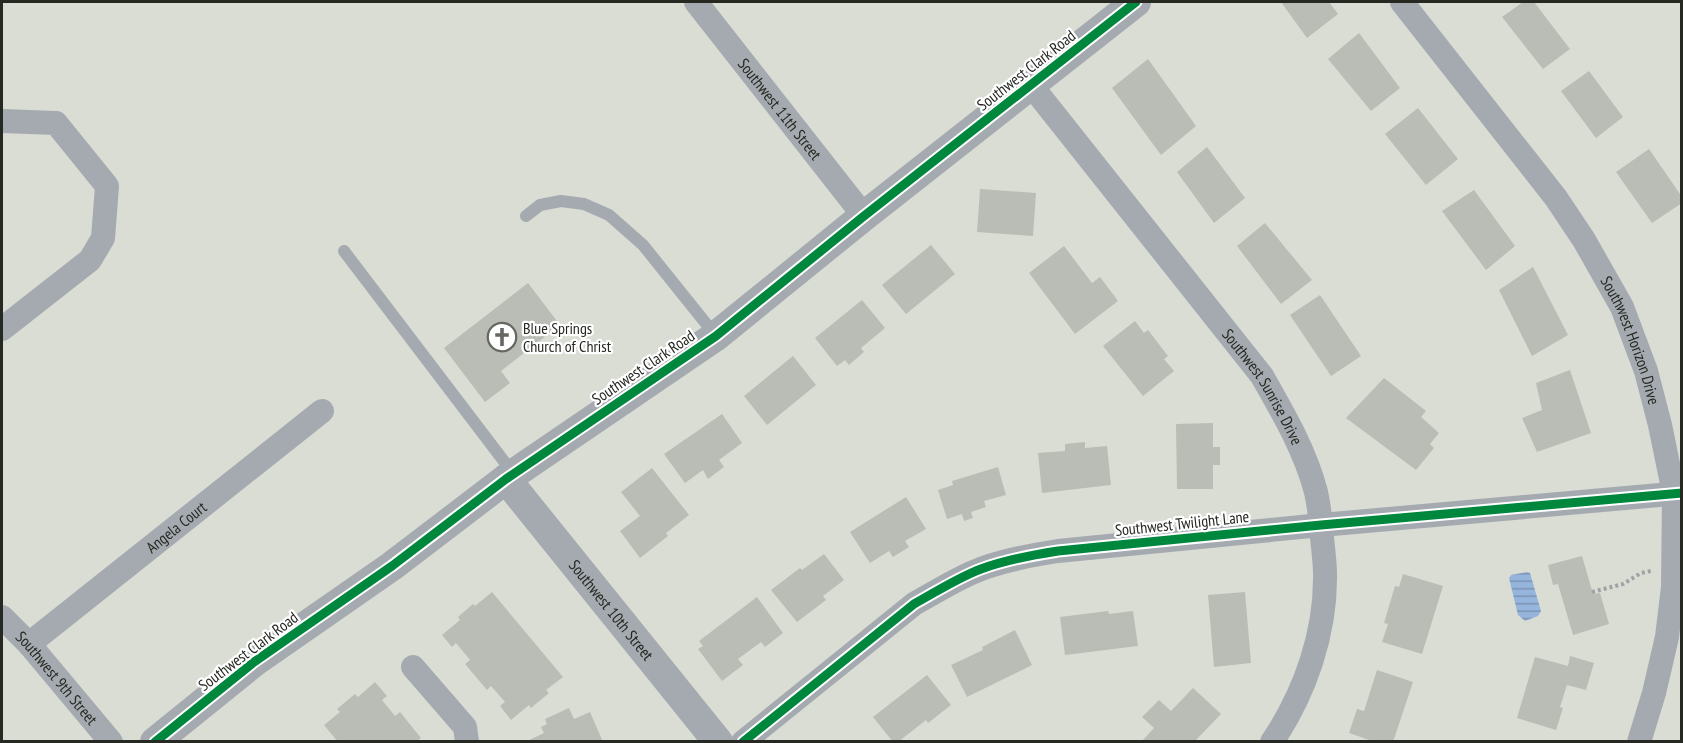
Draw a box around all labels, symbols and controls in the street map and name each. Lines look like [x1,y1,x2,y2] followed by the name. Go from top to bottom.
[973,25,1079,115] street label: Southwest Clark Road
[734,54,826,164] street label: Southwest 11th Street
[1596,272,1664,407] street label: Southwest Horizon Drive
[523,318,612,356] place label: Blue Springs Church of Christ
[486,321,518,353] church icon: Blue Springs Church of Christ
[1218,324,1307,448] street label: Southwest Sunrise Drive
[588,325,698,409] street label: Southwest Clark Road
[142,496,211,557] street label: Angela Court
[1114,506,1250,540] street label: Southwest Twilight Lane
[565,555,658,665] street label: Southwest 10th Street
[194,607,302,695] street label: Southwest Clark Road
[12,627,103,729] street label: Southwest 9th Street

